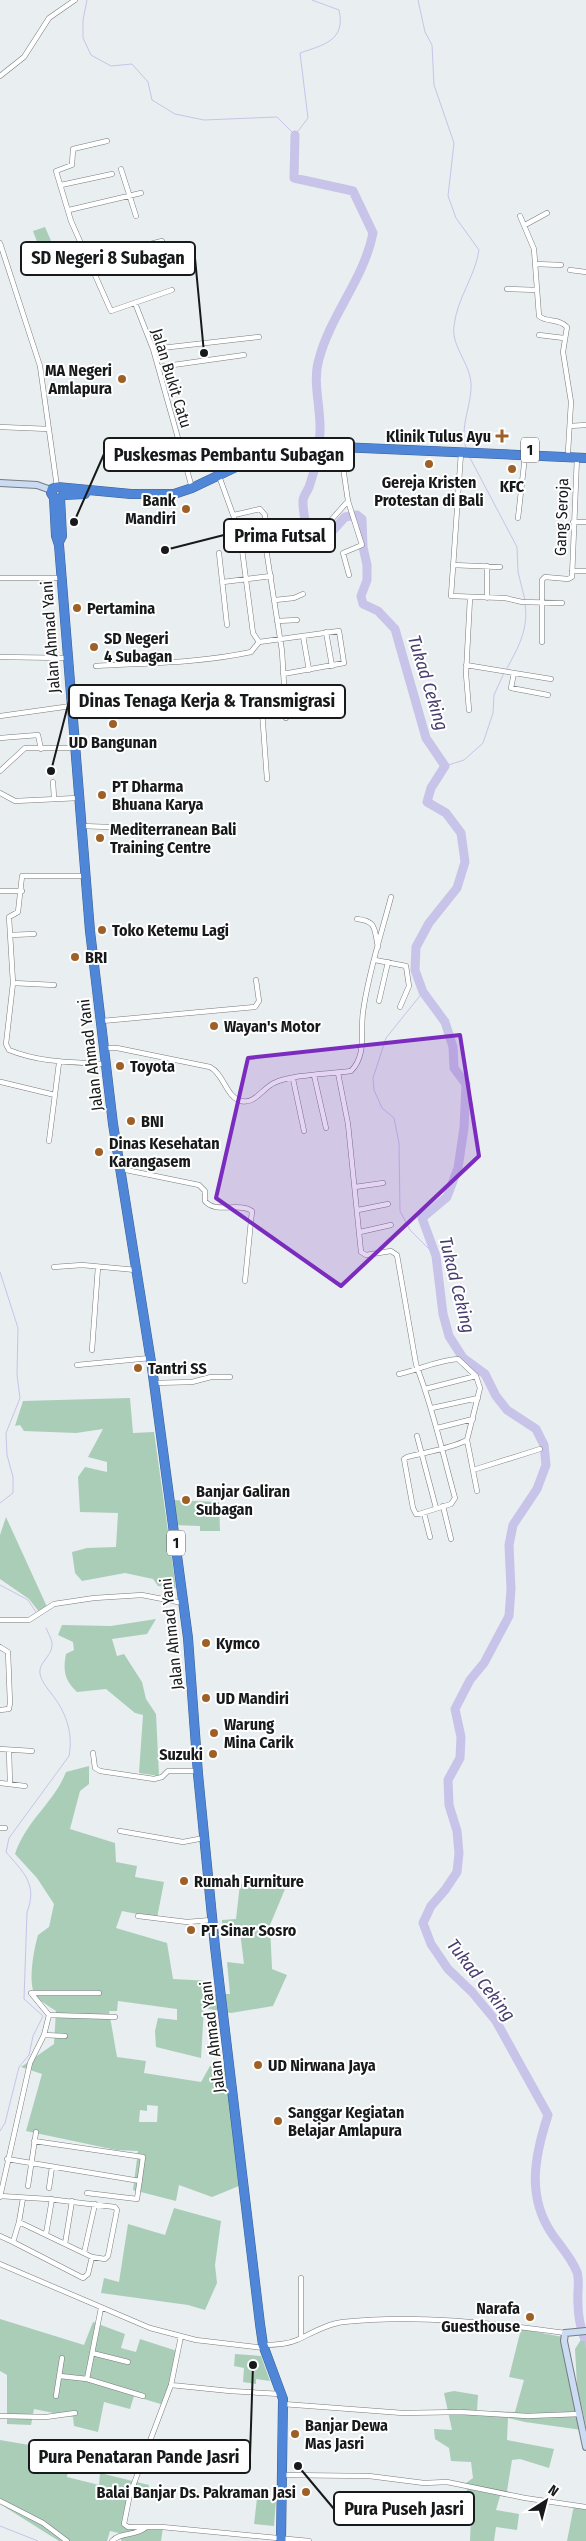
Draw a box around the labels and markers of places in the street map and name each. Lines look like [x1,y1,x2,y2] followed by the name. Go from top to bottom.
[21,242,195,275] callout: SD Negeri 8 Subagan
[45,361,112,398] place label: MA Negeri Amlapura
[116,373,128,385] marker: MA Negeri Amlapura
[386,427,491,446] place label: Klinik Tulus Ayu
[495,429,509,443] marker: Klinik Tulus Ayu
[104,438,354,471] callout: Puskesmas Pembantu Subagan
[423,458,435,470] marker: Gereja Kristen Protestan di Bali
[506,463,518,475] marker: KFC
[374,473,484,510] place label: Gereja Kristen Protestan di Bali
[500,477,525,496] place label: KFC
[125,491,177,528] place label: Bank Mandiri
[180,503,192,515] marker: Bank Mandiri
[224,519,335,552] callout: Prima Futsal
[87,599,155,618] place label: Pertamina
[71,602,83,614] marker: Pertamina
[104,629,172,666] place label: SD Negeri 4 Subagan
[88,641,100,653] marker: SD Negeri 4 Subagan
[69,685,345,718] callout: Dinas Tenaga Kerja & Transmigrasi
[107,718,119,730] marker: UD Bangunan
[69,733,157,752] place label: UD Bangunan
[112,777,204,814] place label: PT Dharma Bhuana Karya
[96,789,108,801] marker: PT Dharma Bhuana Karya
[110,820,236,857] place label: Mediterranean Bali Training Centre
[94,832,106,844] marker: Mediterranean Bali Training Centre
[112,921,229,940] place label: Toko Ketemu Lagi
[96,924,108,936] marker: Toko Ketemu Lagi
[85,948,107,967] place label: BRI
[69,951,81,963] marker: BRI
[224,1017,321,1036] place label: Wayan's Motor
[208,1020,220,1032] marker: Wayan's Motor
[130,1057,175,1076] place label: Toyota
[114,1060,126,1072] marker: Toyota
[141,1112,164,1131] place label: BNI
[125,1115,137,1127] marker: BNI
[109,1134,220,1171] place label: Dinas Kesehatan Karangasem
[93,1146,105,1158] marker: Dinas Kesehatan Karangasem
[148,1359,207,1378] place label: Tantri SS
[132,1362,144,1374] marker: Tantri SS
[196,1482,290,1519] place label: Banjar Galiran Subagan
[180,1494,192,1506] marker: Banjar Galiran Subagan
[216,1634,261,1653] place label: Kymco
[200,1637,212,1649] marker: Kymco
[216,1689,289,1708] place label: UD Mandiri
[200,1692,212,1704] marker: UD Mandiri
[224,1715,295,1752] place label: Warung Mina Carik
[208,1727,220,1739] marker: Warung Mina Carik
[159,1745,203,1764] place label: Suzuki
[207,1748,219,1760] marker: Suzuki
[194,1872,304,1891] place label: Rumah Furniture
[178,1875,190,1887] marker: Rumah Furniture
[201,1921,297,1940] place label: PT Sinar Sosro
[185,1924,197,1936] marker: PT Sinar Sosro
[268,2056,376,2075] place label: UD Nirwana Jaya
[252,2059,264,2071] marker: UD Nirwana Jaya
[288,2103,404,2140] place label: Sanggar Kegiatan Belajar Amlapura
[272,2115,284,2127] marker: Sanggar Kegiatan Belajar Amlapura
[441,2299,520,2336] place label: Narafa Guesthouse
[524,2311,536,2323] marker: Narafa Guesthouse
[305,2416,388,2453] place label: Banjar Dewa Mas Jasri
[289,2428,301,2440] marker: Banjar Dewa Mas Jasri
[29,2440,250,2473] callout: Pura Penataran Pande Jasri
[97,2483,296,2502] place label: Balai Banjar Ds. Pakraman Jasi
[300,2486,312,2498] marker: Balai Banjar Ds. Pakraman Jasi
[334,2492,474,2525] callout: Pura Puseh Jasri

